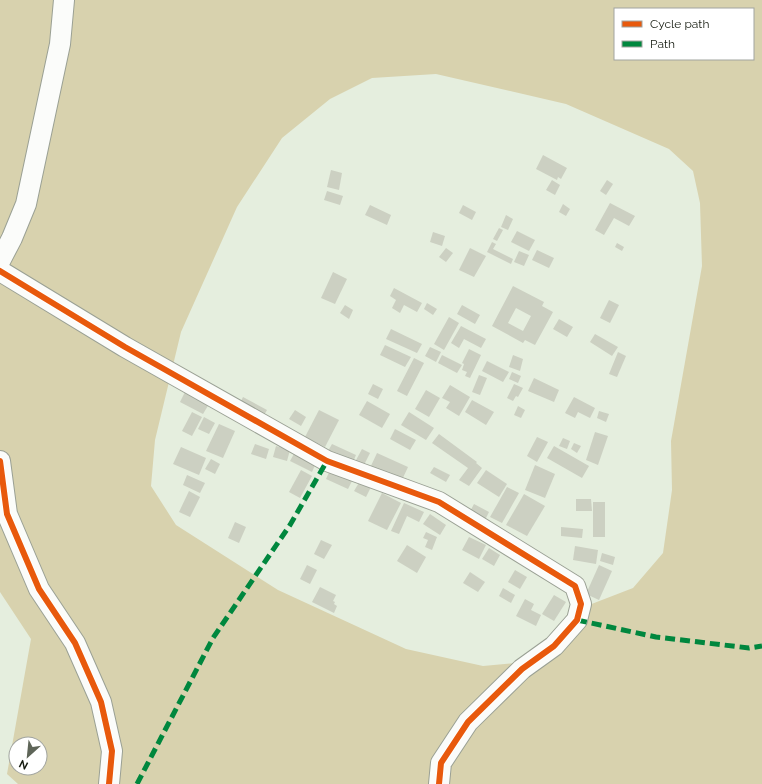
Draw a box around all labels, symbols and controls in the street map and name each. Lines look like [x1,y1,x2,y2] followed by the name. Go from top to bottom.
[614,8,754,60] legend
[650,17,709,31] text: Cycle path
[650,37,675,51] text: Path
[8,736,48,776] north arrow
[17,757,30,772] text: N

